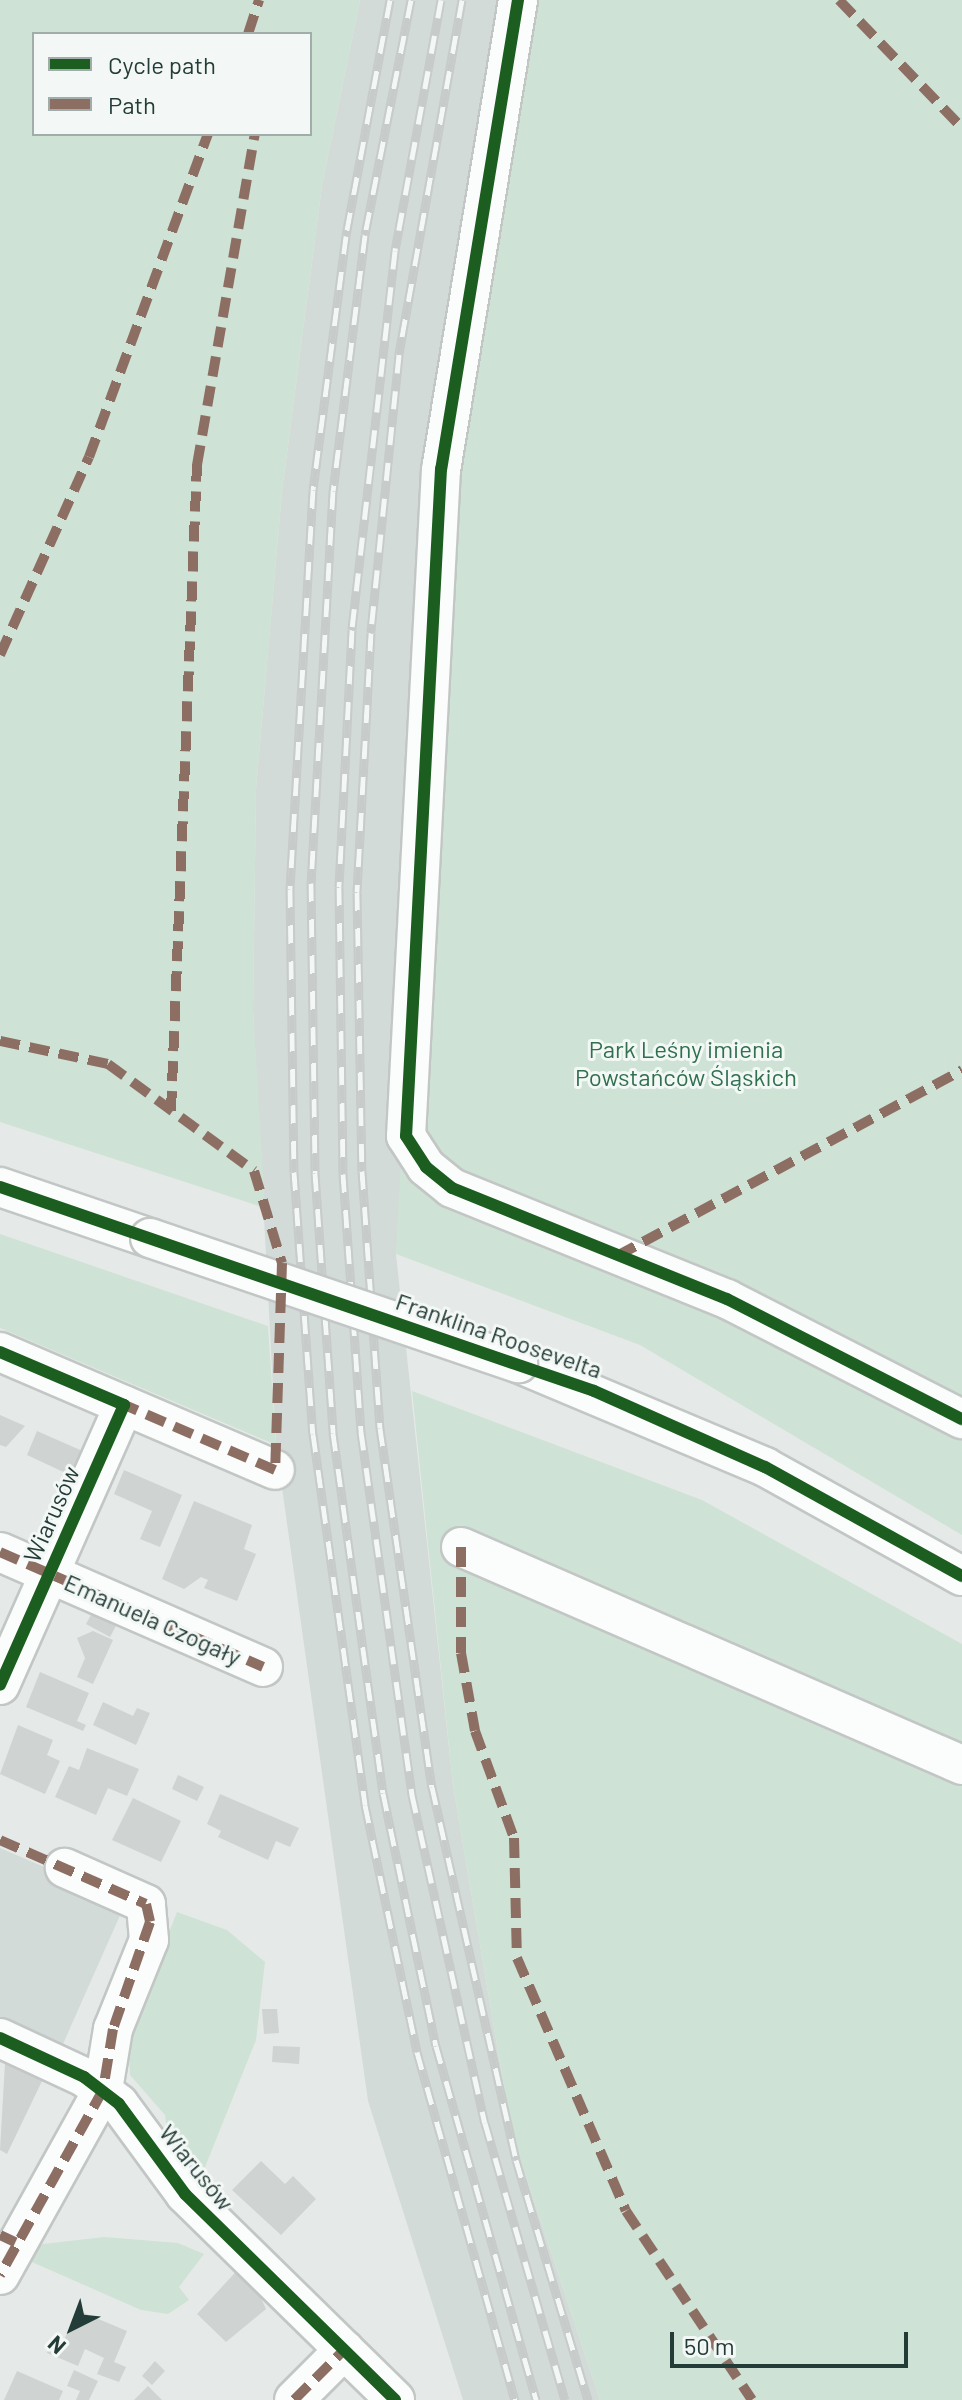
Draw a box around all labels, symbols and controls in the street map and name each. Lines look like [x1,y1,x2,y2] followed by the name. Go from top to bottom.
[32,32,312,136] legend
[108,50,216,79] text: Cycle path
[108,90,156,119] text: Path
[575,1035,797,1091] park label: Park Leśny imienia Powstańców Śląskich
[392,1286,606,1384] street label: Franklina Roosevelta
[17,1461,85,1567] street label: Wiarusów
[60,1567,246,1671] street label: Emanuela Czogały
[154,2118,240,2216] street label: Wiarusów
[32,2288,112,2368] north arrow
[674,2316,912,2366] scale bar
[42,2331,70,2360] text: N
[684,2331,735,2360] text: 50 m

